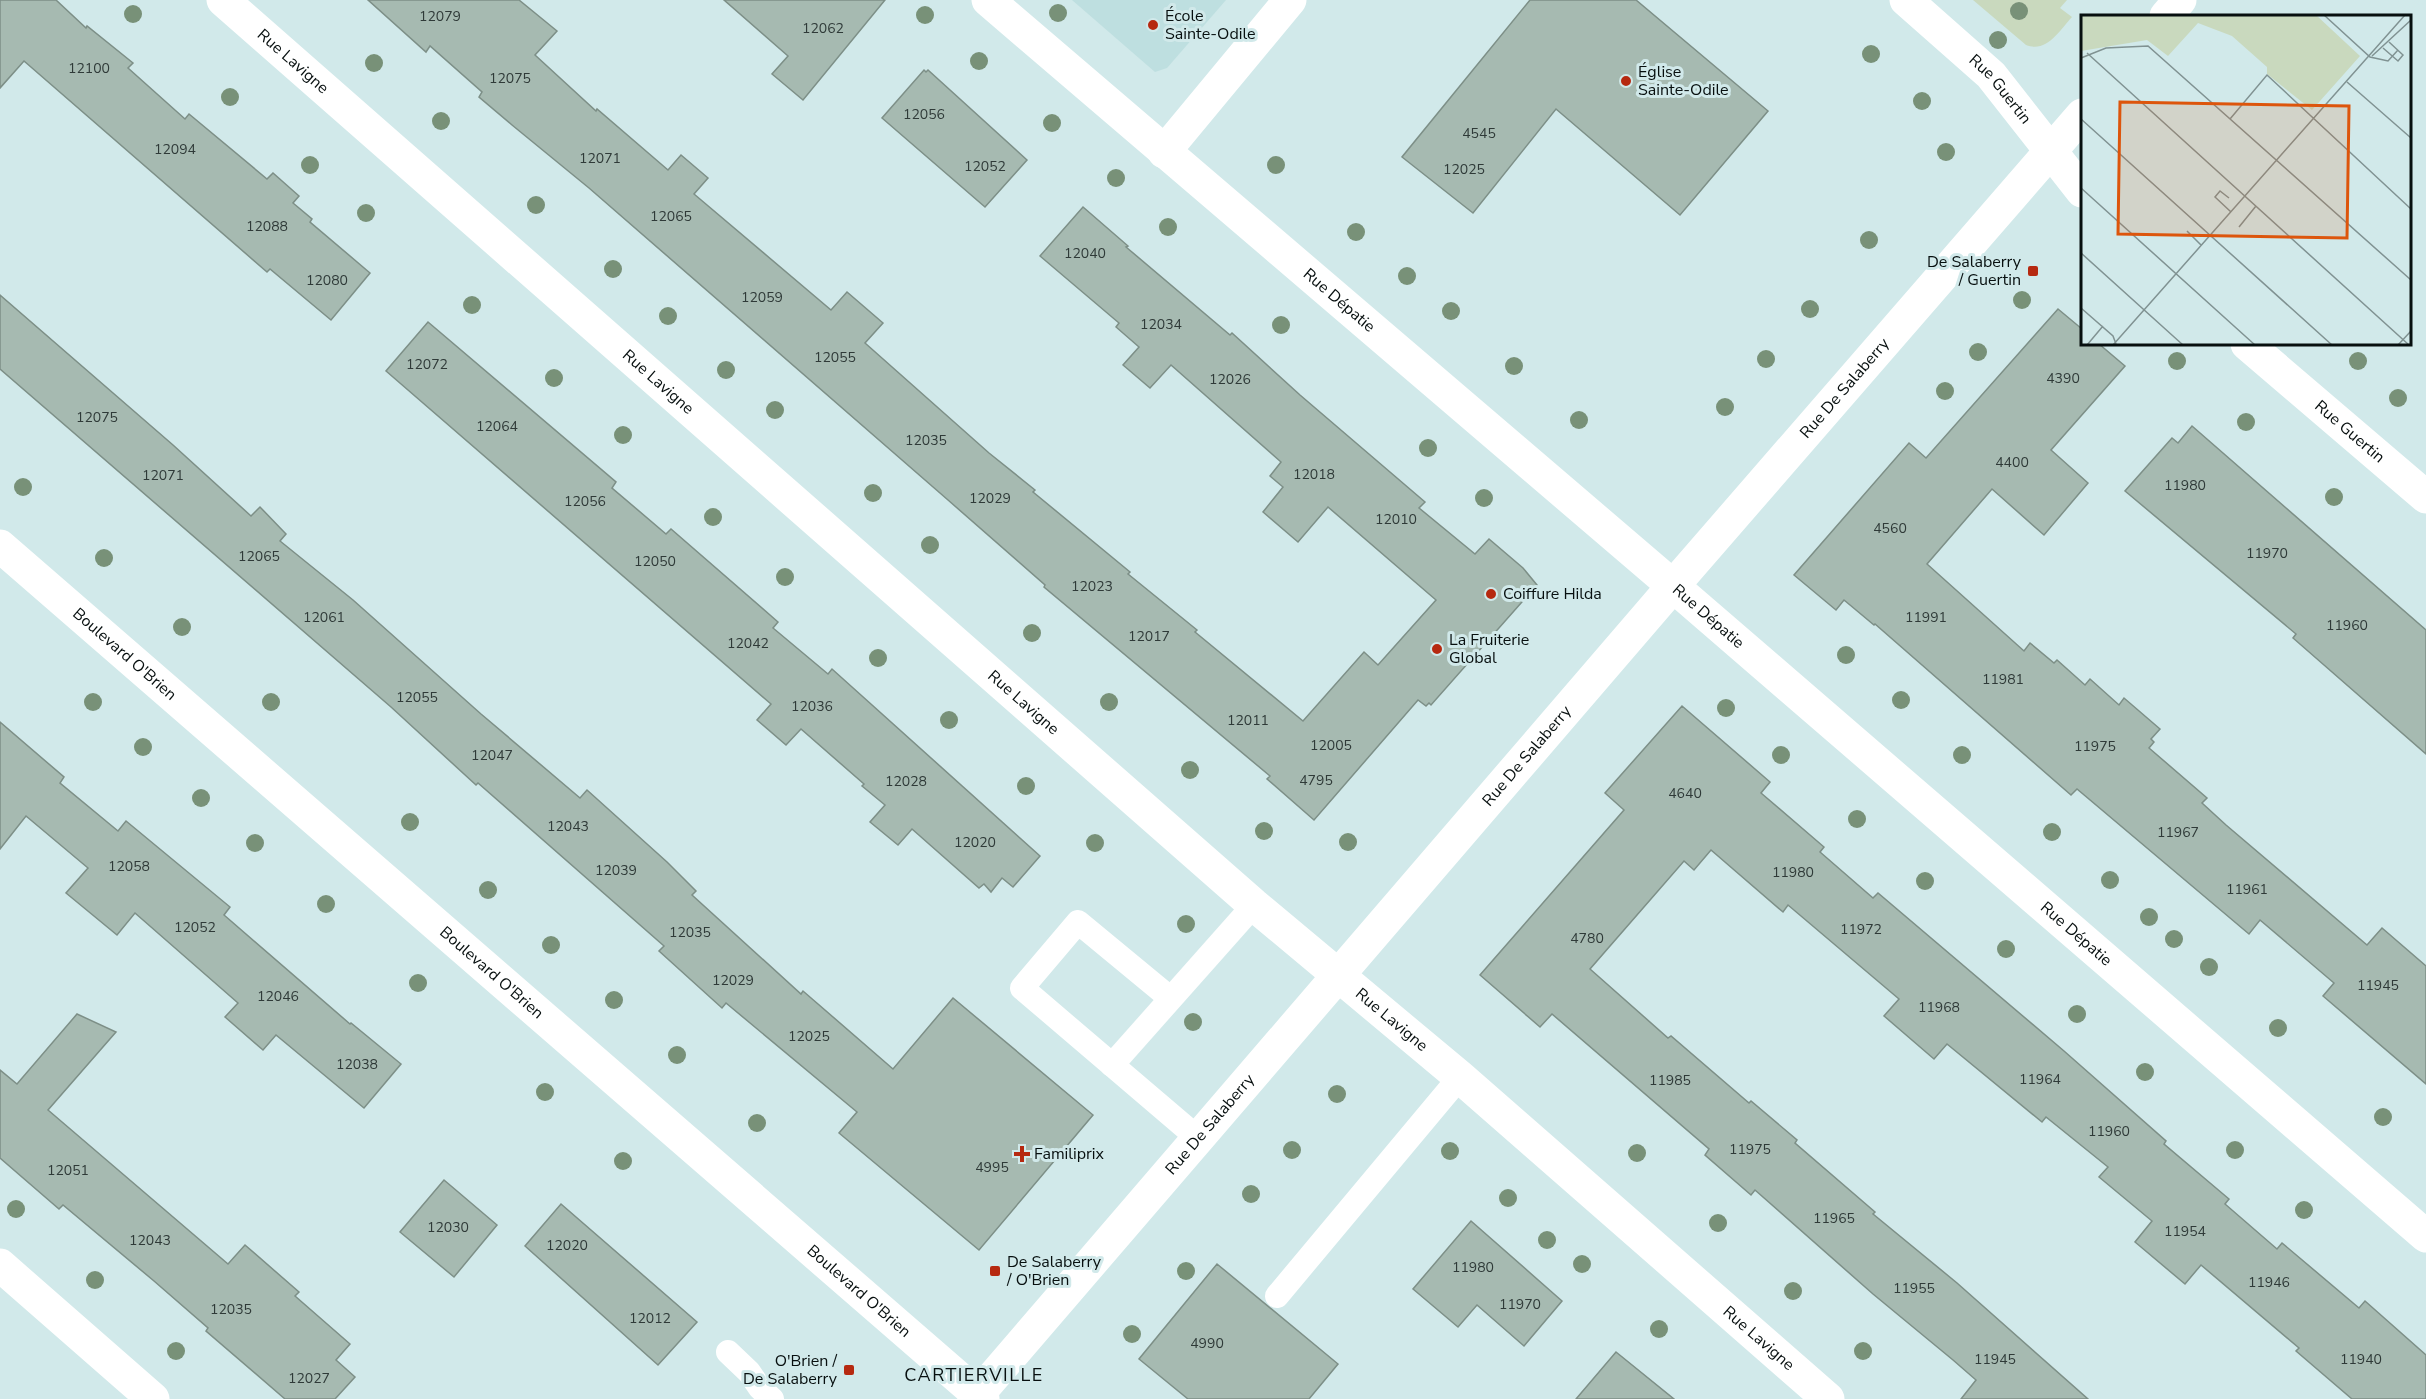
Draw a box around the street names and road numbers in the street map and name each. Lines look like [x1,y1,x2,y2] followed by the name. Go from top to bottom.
[252,24,333,99] street label: Rue Lavigne
[1964,49,2036,129] street label: Rue Guertin
[1298,263,1380,337] street label: Rue Dépatie
[1795,333,1895,443] street label: Rue De Salaberry
[618,345,699,419] street label: Rue Lavigne
[2310,395,2389,468] street label: Rue Guertin
[1668,579,1749,654] street label: Rue Dépatie
[68,603,181,705] street label: Boulevard O'Brien
[983,665,1064,740] street label: Rue Lavigne
[1477,700,1577,811] street label: Rue De Salaberry
[2035,897,2117,971] street label: Rue Dépatie
[435,921,548,1024] street label: Boulevard O'Brien
[1351,983,1433,1057] street label: Rue Lavigne
[1160,1069,1260,1180] street label: Rue De Salaberry
[802,1240,916,1342] street label: Boulevard O'Brien
[1718,1301,1799,1376] street label: Rue Lavigne

